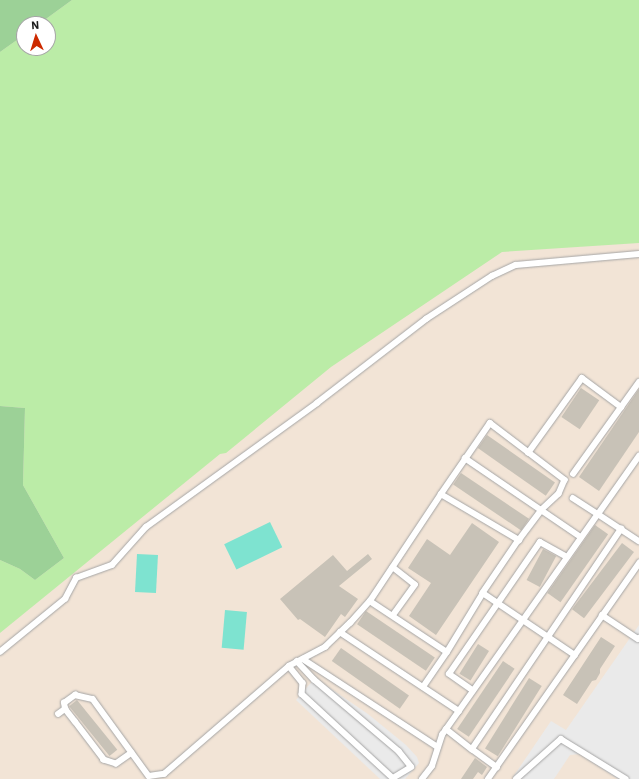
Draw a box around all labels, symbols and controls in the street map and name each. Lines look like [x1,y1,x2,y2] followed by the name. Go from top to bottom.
[16,16,56,56] north arrow
[31,18,40,32] text: N

